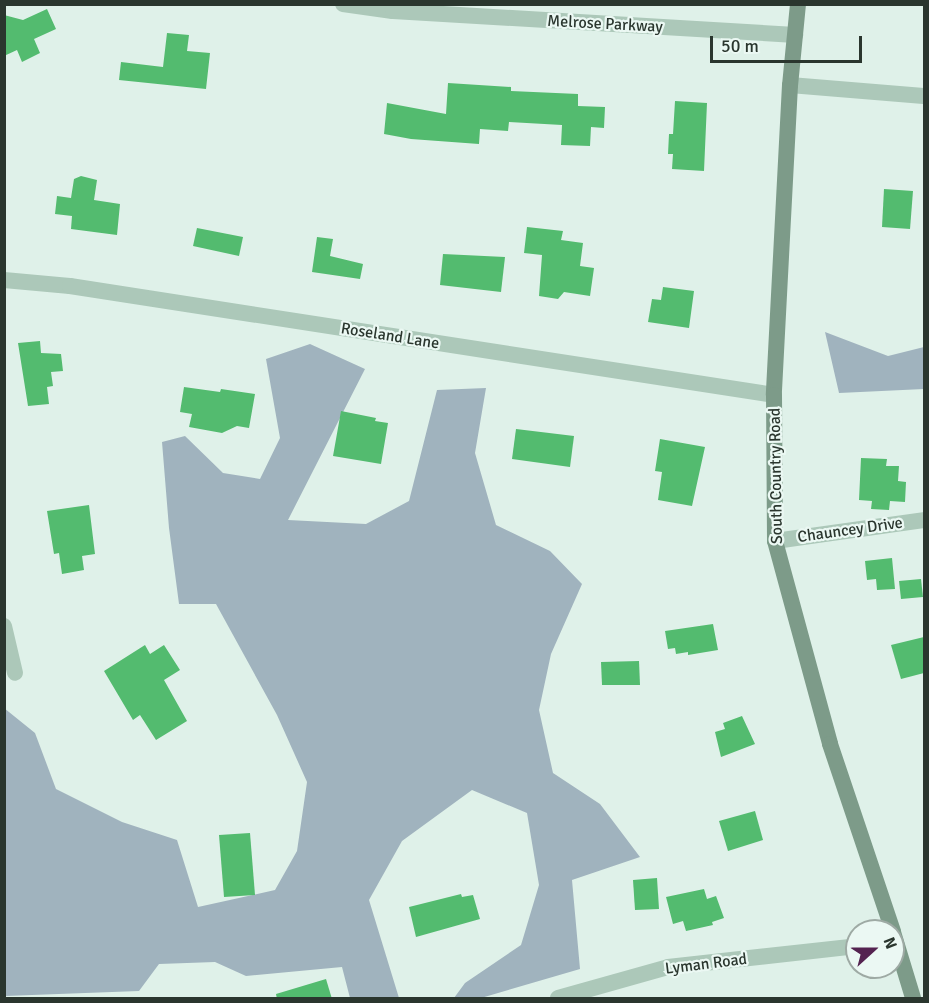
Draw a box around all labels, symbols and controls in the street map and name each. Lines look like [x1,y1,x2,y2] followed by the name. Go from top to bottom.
[547,11,663,37] street label: Melrose Parkway
[713,24,864,62] scale bar
[721,35,759,57] text: 50 m
[339,319,441,353] street label: Roseland Lane
[765,408,787,544] street label: South Country Road
[796,513,904,547] street label: Chauncey Drive
[845,919,905,979] north arrow
[879,934,901,952] text: N
[664,949,748,979] street label: Lyman Road

